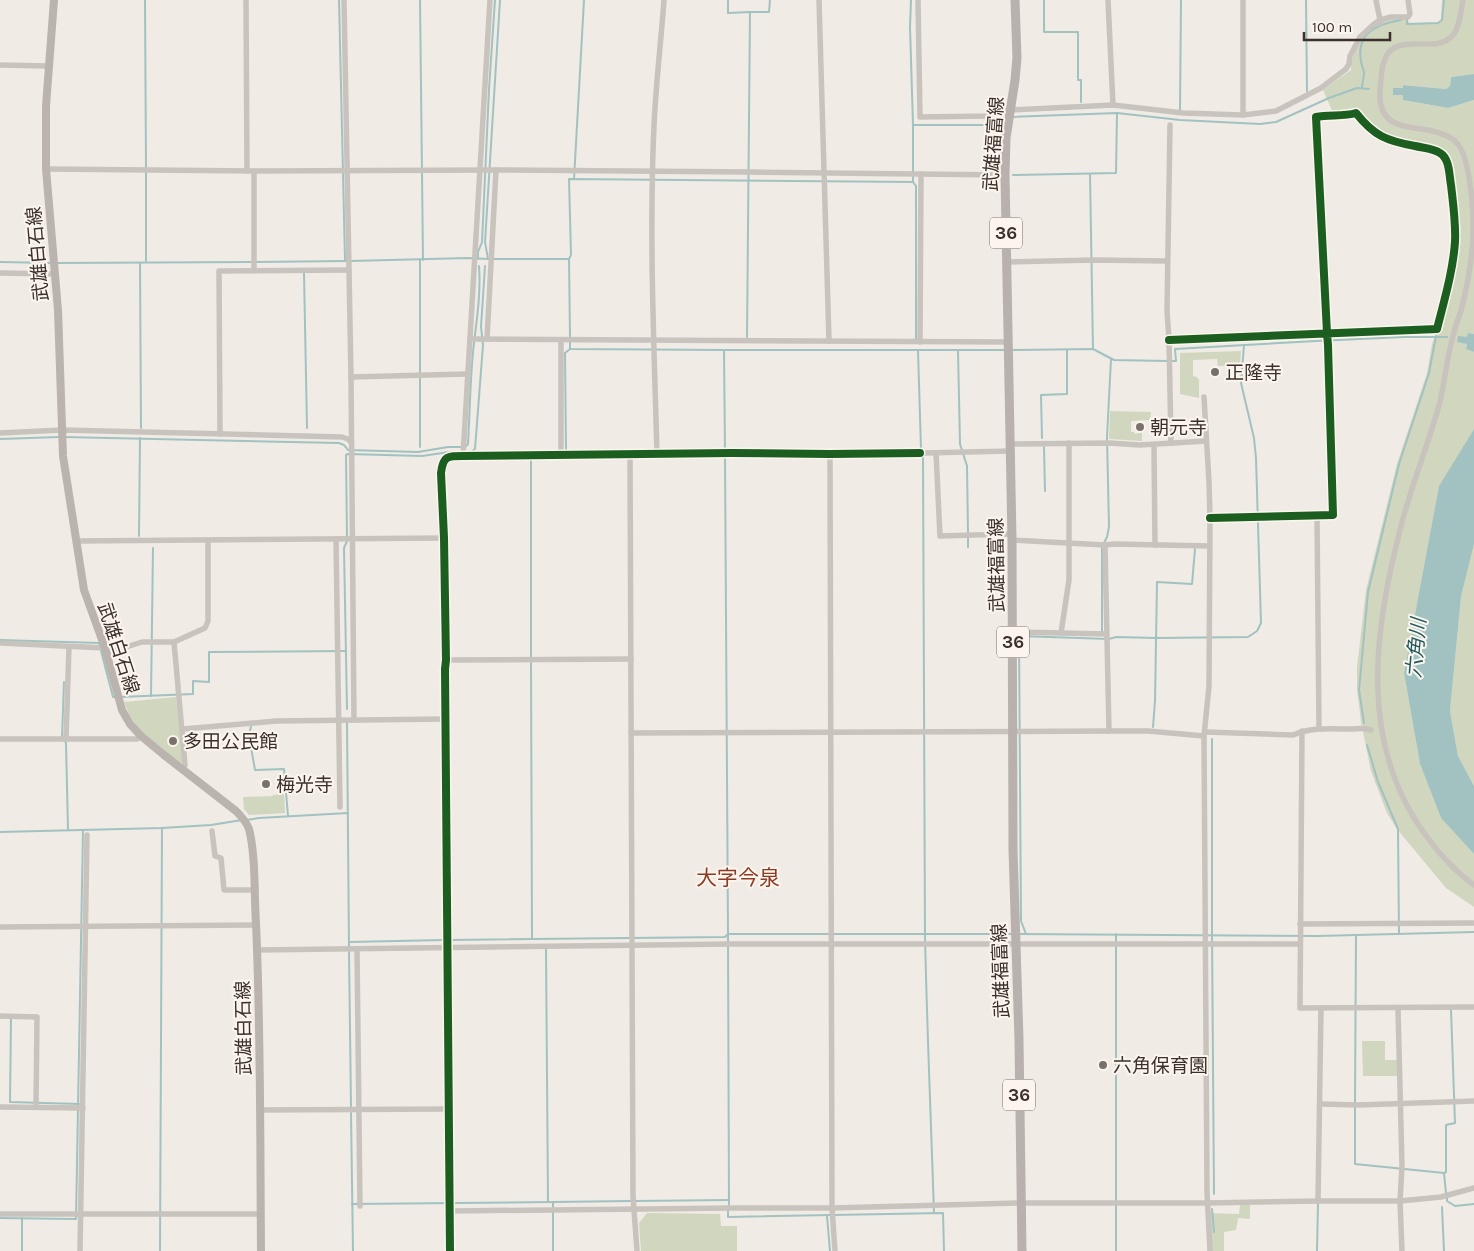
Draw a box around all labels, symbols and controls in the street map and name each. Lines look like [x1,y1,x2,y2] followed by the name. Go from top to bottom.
[1304,10,1390,42] scale bar
[1312,18,1352,36] text: 100 m
[980,96,1008,192] street label: 武雄福富線
[23,206,53,302] street label: 武雄白石線
[990,218,1022,248] road number: 36
[1225,362,1282,384] place label: 正隆寺
[1209,366,1221,378] marker: 正隆寺
[1150,417,1207,439] place label: 朝元寺
[1134,421,1146,433] marker: 朝元寺
[985,517,1009,613] street label: 武雄福富線
[93,600,143,697] street label: 武雄白石線
[1402,615,1431,679] water label: 六角川
[997,626,1029,658] road number: 36
[183,731,278,753] place label: 多田公民館
[167,735,179,747] marker: 多田公民館
[276,774,333,796] place label: 梅光寺
[260,778,272,790] marker: 梅光寺
[696,866,780,890] district label: 大字今泉
[988,923,1014,1019] street label: 武雄福富線
[232,980,256,1076] street label: 武雄白石線
[1113,1055,1208,1077] place label: 六角保育園
[1097,1059,1109,1071] marker: 六角保育園
[1003,1080,1035,1110] road number: 36

